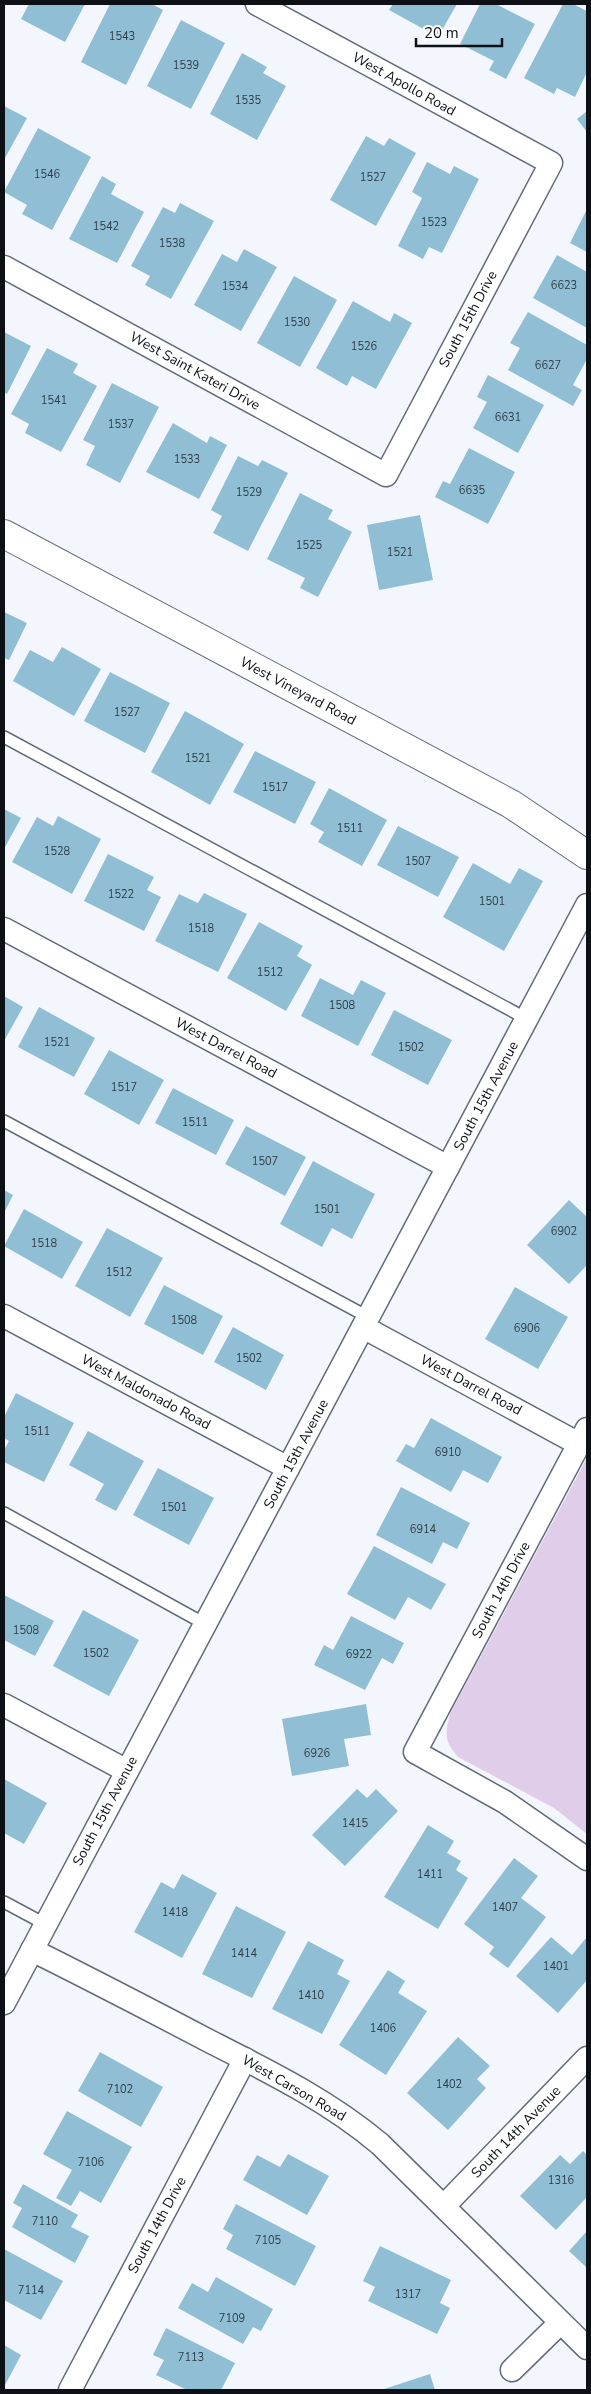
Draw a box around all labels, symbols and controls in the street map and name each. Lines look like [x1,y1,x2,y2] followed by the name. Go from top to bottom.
[416,15,502,47] scale bar
[424,23,459,43] text: 20 m
[109,29,135,44] house number: 1543
[349,48,459,120] street label: West Apollo Road
[173,58,199,73] house number: 1539
[235,93,262,108] house number: 1535
[34,167,61,182] house number: 1546
[360,170,386,185] house number: 1527
[421,215,447,230] house number: 1523
[93,219,119,234] house number: 1542
[159,236,186,251] house number: 1538
[434,267,502,371] street label: South 15th Drive
[551,278,577,293] house number: 6623
[222,279,249,294] house number: 1534
[284,315,311,330] house number: 1530
[126,327,264,415] street label: West Saint Kateri Drive
[351,339,378,354] house number: 1526
[535,358,561,373] house number: 6627
[41,393,67,408] house number: 1541
[495,410,521,425] house number: 6631
[108,417,134,432] house number: 1537
[174,452,200,467] house number: 1533
[459,483,486,498] house number: 6635
[236,485,262,500] house number: 1529
[296,538,323,553] house number: 1525
[387,545,413,560] house number: 1521
[237,652,359,730] street label: West Vineyard Road
[114,705,140,720] house number: 1527
[185,751,211,766] house number: 1521
[262,780,288,795] house number: 1517
[337,821,363,836] house number: 1511
[44,844,71,859] house number: 1528
[405,854,431,869] house number: 1507
[108,887,134,902] house number: 1522
[479,894,505,909] house number: 1501
[188,921,215,936] house number: 1518
[257,965,283,980] house number: 1512
[329,998,356,1013] house number: 1508
[172,1013,280,1083] street label: West Darrel Road
[44,1035,70,1050] house number: 1521
[449,1038,523,1154] street label: South 15th Avenue
[398,1040,424,1055] house number: 1502
[111,1080,137,1095] house number: 1517
[182,1115,208,1130] house number: 1511
[252,1154,278,1169] house number: 1507
[314,1202,340,1217] house number: 1501
[551,1224,577,1239] house number: 6902
[31,1236,58,1251] house number: 1518
[106,1265,132,1280] house number: 1512
[171,1313,198,1328] house number: 1508
[514,1321,541,1336] house number: 6906
[78,1350,214,1434] street label: West Maldonado Road
[417,1350,525,1420] street label: West Darrel Road
[236,1351,262,1366] house number: 1502
[259,1396,333,1512] street label: South 15th Avenue
[24,1424,50,1439] house number: 1511
[435,1445,462,1460] house number: 6910
[161,1500,187,1515] house number: 1501
[410,1522,437,1537] house number: 6914
[467,1538,535,1642] street label: South 14th Drive
[13,1623,40,1638] house number: 1508
[83,1646,109,1661] house number: 1502
[346,1647,372,1662] house number: 6922
[304,1746,331,1761] house number: 6926
[68,1753,142,1869] street label: South 15th Avenue
[342,1816,369,1831] house number: 1415
[417,1867,443,1882] house number: 1411
[492,1900,518,1915] house number: 1407
[162,1905,189,1920] house number: 1418
[231,1946,258,1961] house number: 1414
[543,1959,569,1974] house number: 1401
[298,1988,325,2003] house number: 1410
[370,2021,397,2036] house number: 1406
[238,2050,350,2126] street label: West Carson Road
[436,2077,462,2092] house number: 1402
[107,2082,133,2097] house number: 7102
[467,2082,565,2182] street label: South 14th Avenue
[78,2155,105,2170] house number: 7106
[123,2173,191,2277] street label: South 14th Drive
[548,2173,575,2188] house number: 1316
[32,2214,59,2229] house number: 7110
[255,2233,282,2248] house number: 7105
[18,2283,45,2298] house number: 7114
[395,2287,421,2302] house number: 1317
[219,2311,245,2326] house number: 7109
[178,2350,204,2365] house number: 7113

